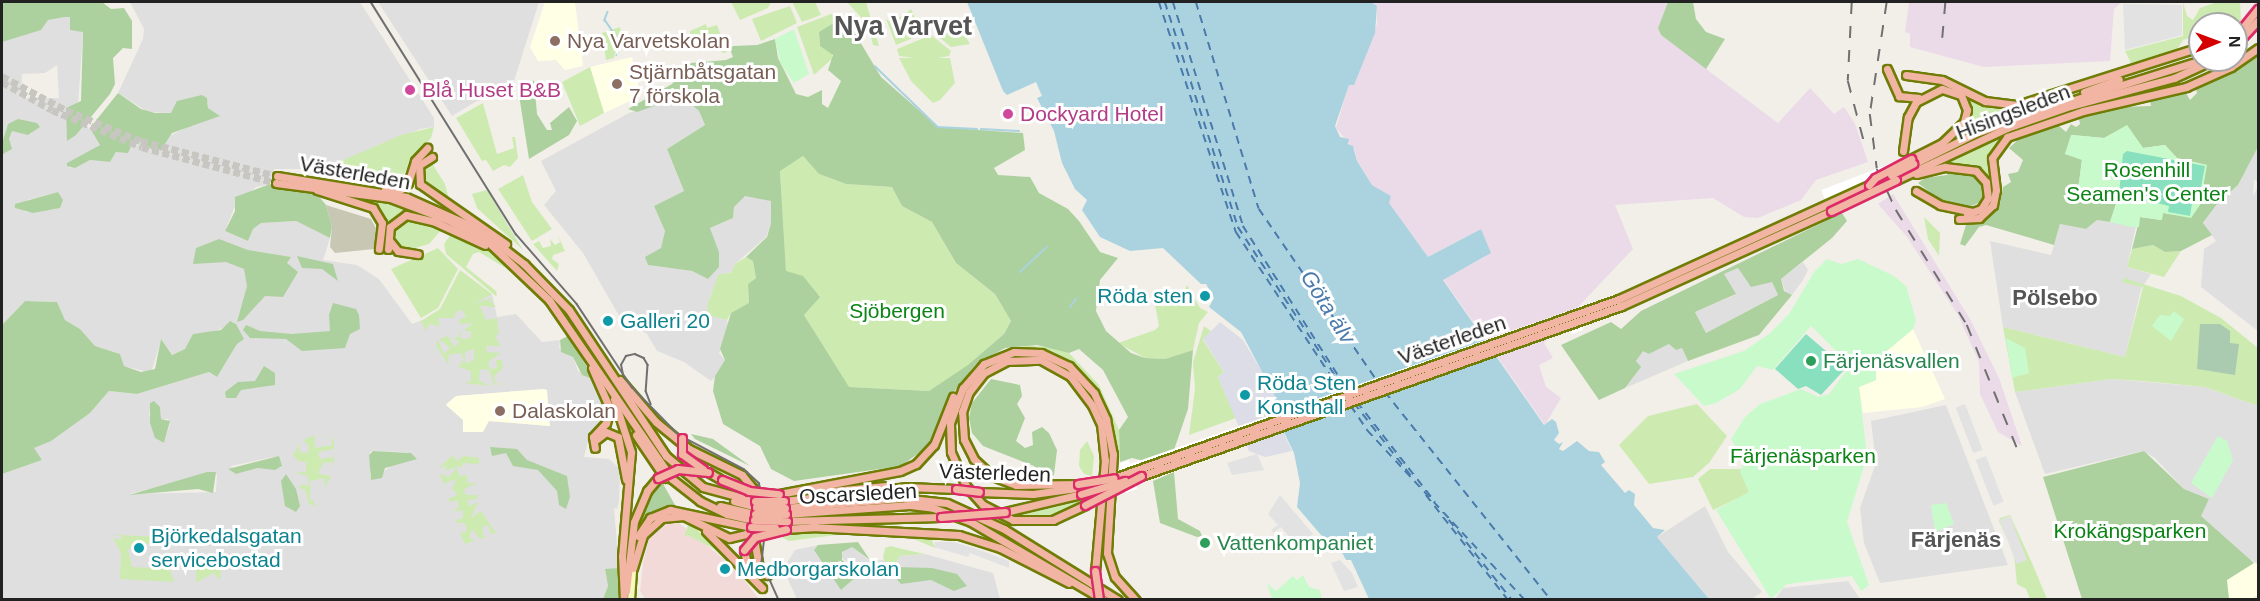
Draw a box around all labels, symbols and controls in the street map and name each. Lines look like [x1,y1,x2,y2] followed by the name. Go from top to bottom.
[834,11,972,43] district label: Nya Varvet
[2188,12,2248,72] north arrow
[567,28,730,54] place label: Nya Varvetskolan
[548,34,562,48] marker: Nya Varvetskolan
[2226,36,2243,48] text: N
[629,59,776,109] place label: Stjärnbåtsgatan 7 förskola
[422,77,561,103] place label: Blå Huset B&B
[610,77,624,91] marker: Stjärnbåtsgatan 7 förskola
[1952,79,2074,145] street label: Hisingsleden
[403,83,417,97] marker: Blå Huset B&B
[1020,101,1164,127] place label: Dockyard Hotel
[1001,107,1015,121] marker: Dockyard Hotel
[298,151,412,195] street label: Västerleden
[2066,157,2228,207] park label: Rosenhill Seamen's Center
[1295,265,1361,349] water label: Göta älv
[1097,283,1193,309] place label: Röda sten
[2012,285,2098,311] district label: Pölsebo
[1198,289,1212,303] marker: Röda sten
[849,298,945,324] park label: Sjöbergen
[620,308,710,334] place label: Galleri 20
[1395,310,1509,370] street label: Västerleden
[601,314,615,328] marker: Galleri 20
[1823,348,1960,374] place label: Färjenäsvallen
[1804,354,1818,368] marker: Färjenäsvallen
[1257,370,1356,420] place label: Röda Sten Konsthall
[1238,388,1252,402] marker: Röda Sten Konsthall
[512,398,616,424] place label: Dalaskolan
[493,404,507,418] marker: Dalaskolan
[1730,443,1876,469] park label: Färjenäsparken
[939,458,1051,488] street label: Västerleden
[798,478,918,510] street label: Oscarsleden
[2054,518,2206,544] park label: Krokängsparken
[151,523,302,573] place label: Björkedalsgatan servicebostad
[1911,527,2001,553] district label: Färjenäs
[1217,530,1373,556] place label: Vattenkompaniet
[1198,536,1212,550] marker: Vattenkompaniet
[132,541,146,555] marker: Björkedalsgatan servicebostad
[737,556,899,582] place label: Medborgarskolan
[718,562,732,576] marker: Medborgarskolan

